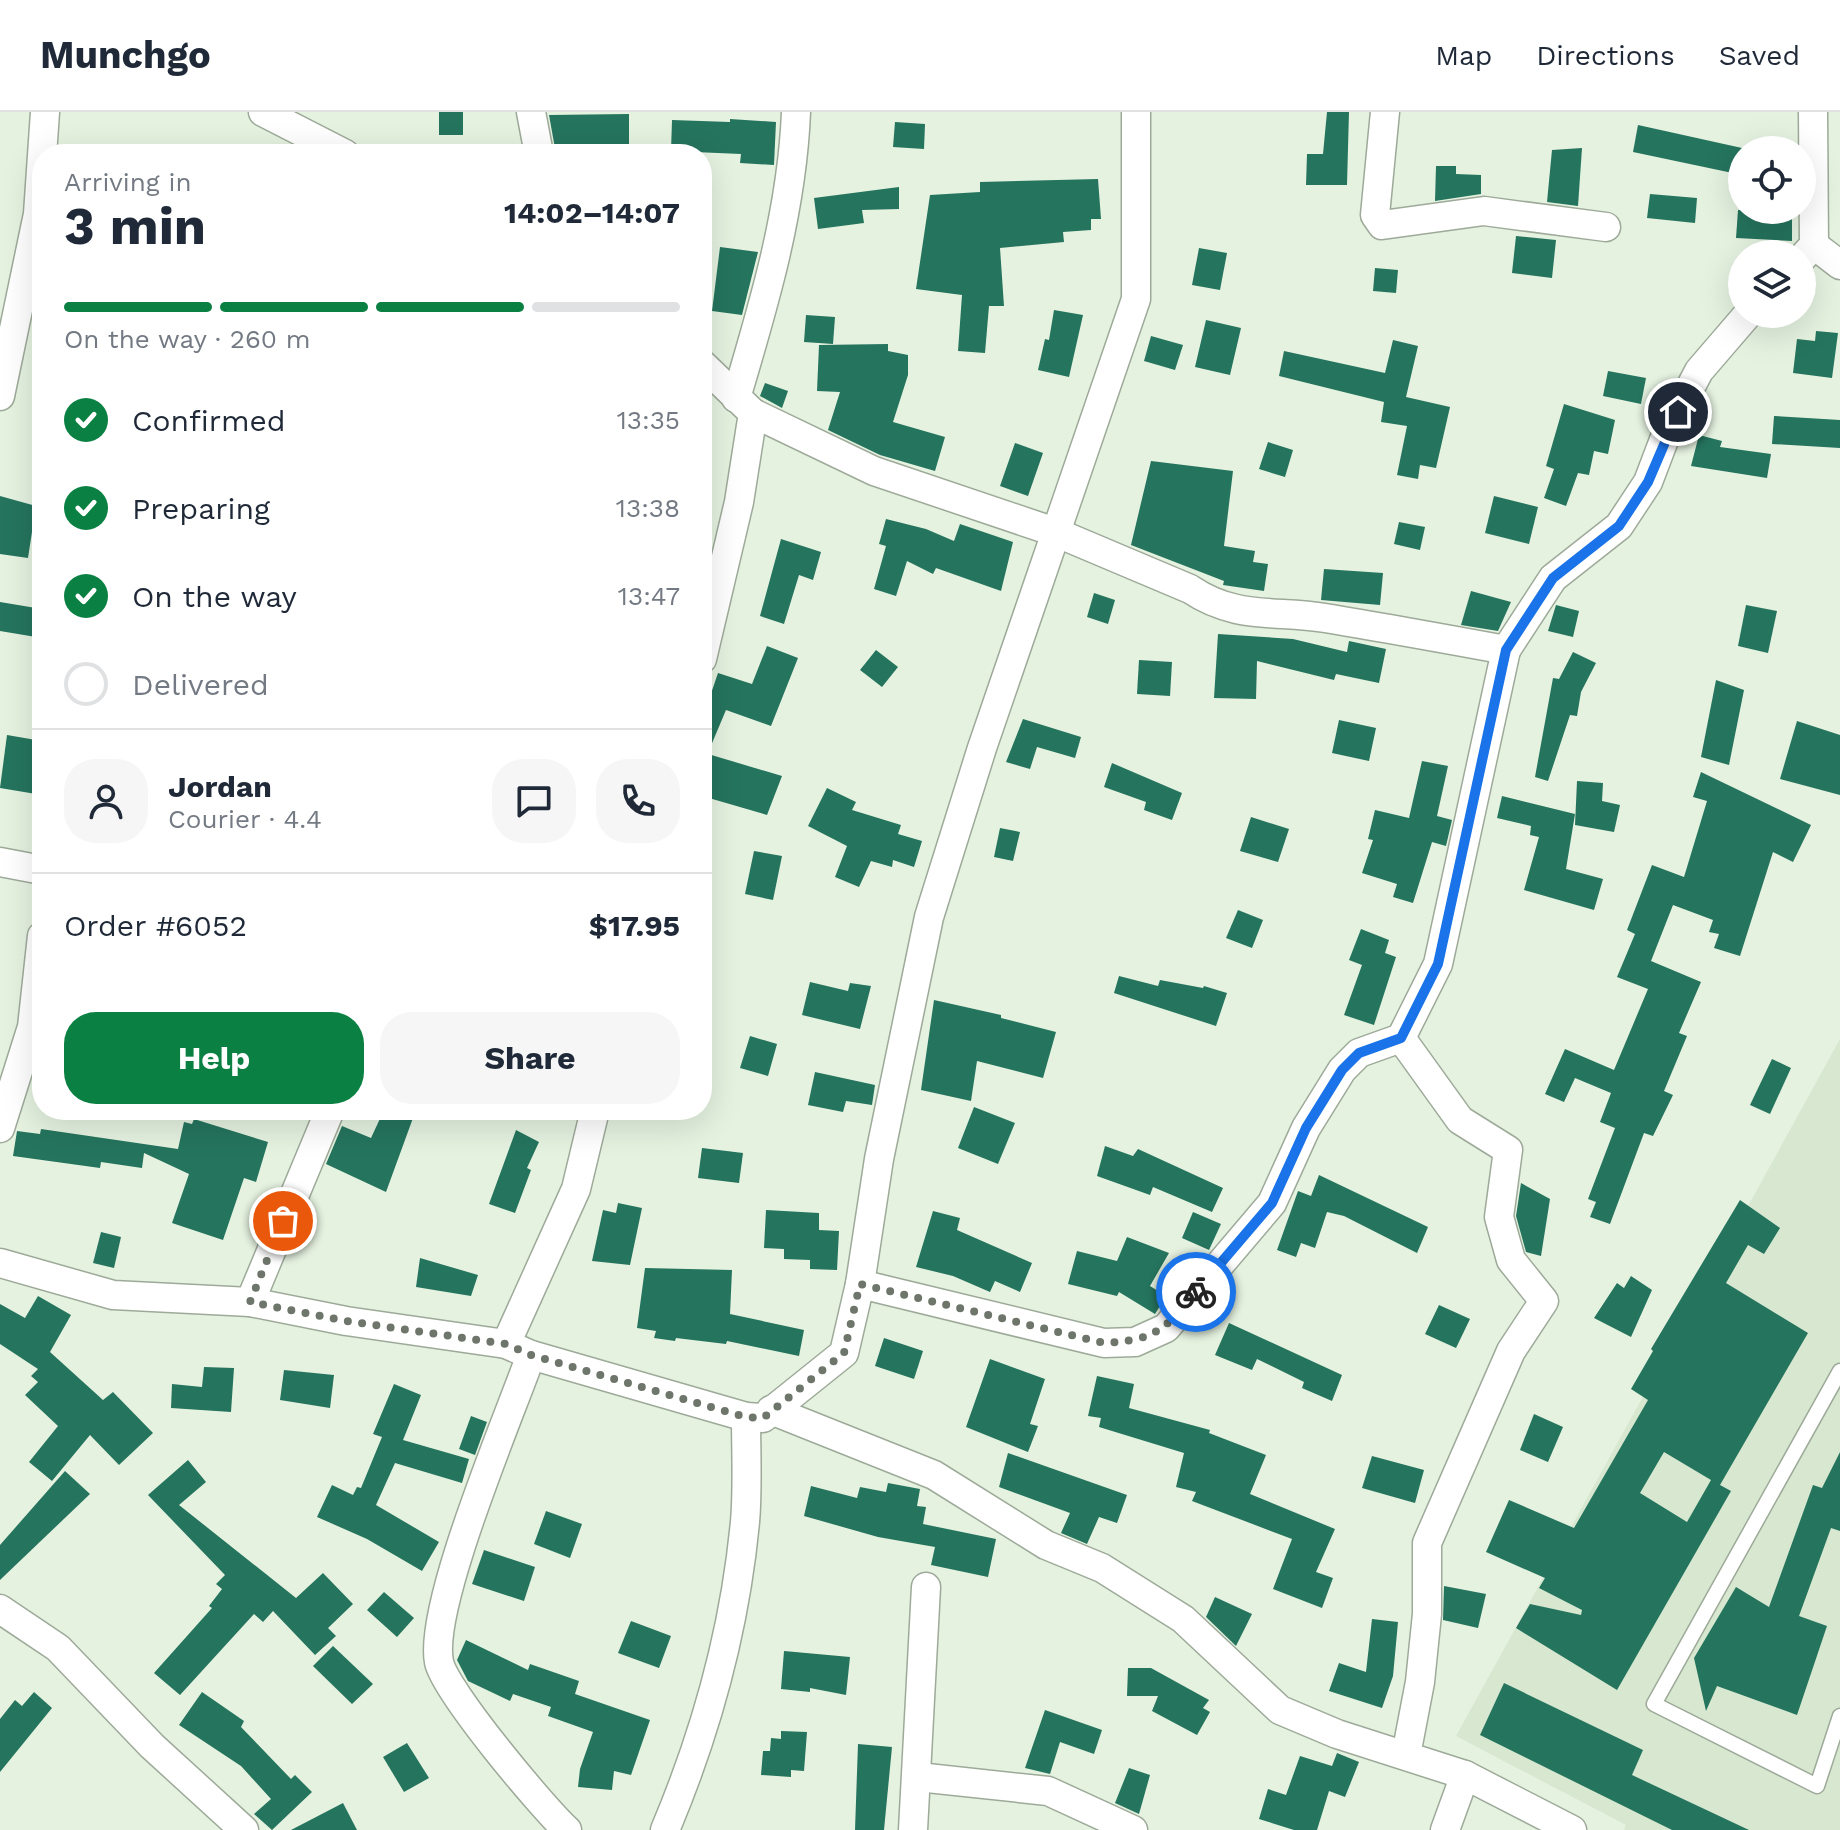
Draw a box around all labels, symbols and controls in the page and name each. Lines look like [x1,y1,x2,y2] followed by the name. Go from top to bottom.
[40,33,211,77] text: Munchgo
[1435,39,1492,72] text: Map
[1536,39,1675,72] text: Directions
[1719,39,1800,72] text: Saved
[1728,136,1816,328] map controls
[1728,136,1816,224] button: locate
[64,167,192,197] text: Arriving in
[504,195,680,230] text: 14:02–14:07
[64,196,206,257] text: 3 min
[1728,240,1816,328] button: layers
[64,324,311,354] text: On the way · 260 m
[1644,378,1712,446] pin
[1656,390,1700,434] icon: home
[64,398,108,442] icon: check
[132,403,286,438] text: Confirmed
[617,405,680,435] text: 13:35
[64,486,108,530] icon: check
[132,491,270,526] text: Preparing
[616,493,680,523] text: 13:38
[64,574,108,618] icon: check
[132,579,297,614] text: On the way
[618,581,680,611] text: 13:47
[132,667,269,702] text: Delivered
[64,759,148,843] button: person
[492,759,576,843] button: chat
[596,759,680,843] button: phone
[168,769,272,804] text: Jordan
[168,804,322,834] text: Courier · 4.4
[64,908,247,943] text: Order #6052
[589,908,680,943] text: $17.95
[64,1012,364,1104] button: Help
[380,1012,680,1104] button: Share
[249,1187,317,1255] pin
[261,1199,305,1243] icon: bag
[1156,1252,1236,1332] courier
[1174,1270,1218,1314] icon: bike

